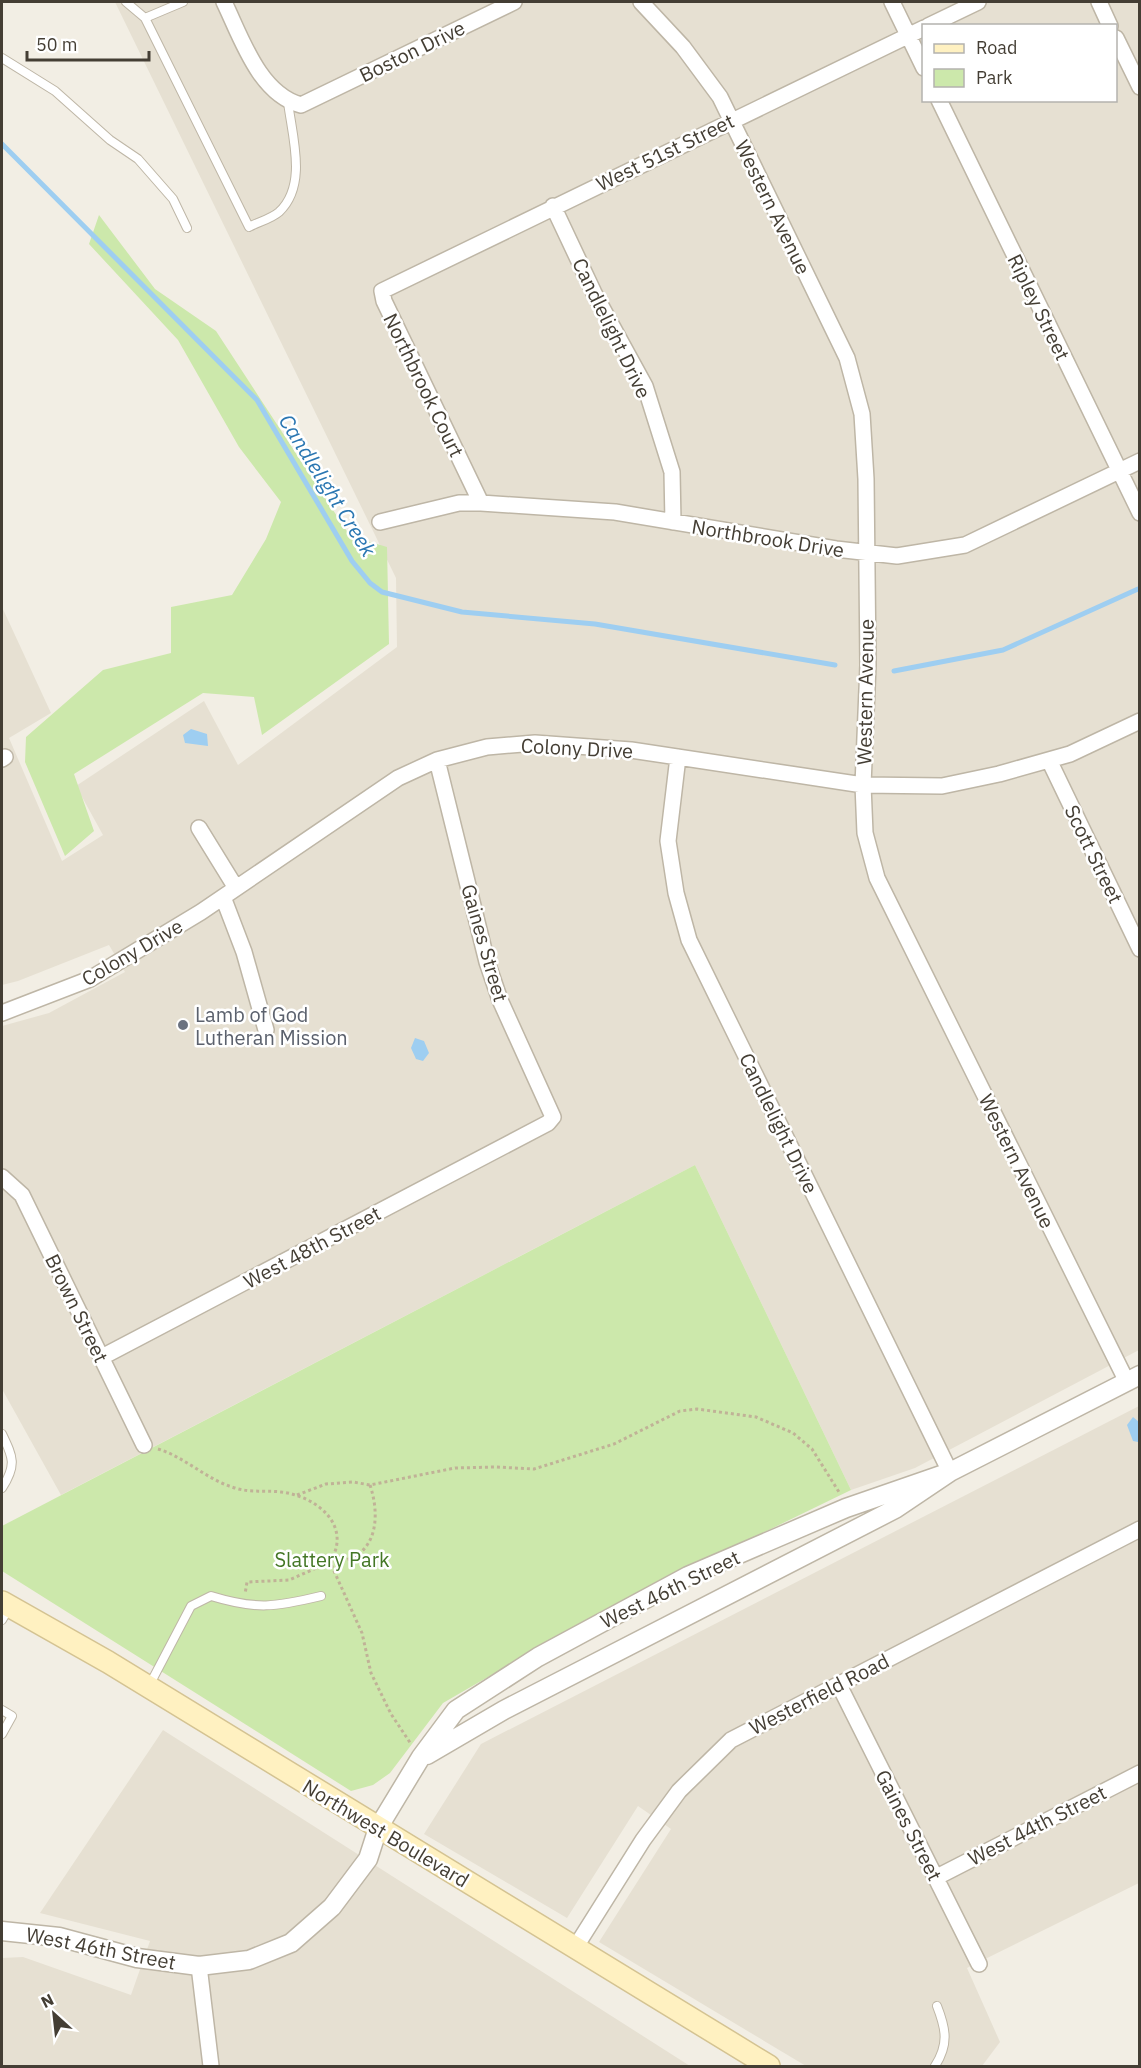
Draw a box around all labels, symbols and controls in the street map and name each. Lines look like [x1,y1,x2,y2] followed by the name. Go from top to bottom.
[355,14,469,88] street label: Boston Drive
[27,24,148,62] scale bar
[922,24,1117,102] legend
[36,33,78,56] text: 50 m
[976,36,1017,59] text: Road
[976,66,1013,89] text: Park
[592,107,738,197] street label: West 51st Street
[729,135,817,279] street label: Western Avenue
[1002,249,1076,365] street label: Ripley Street
[566,253,658,403] street label: Candlelight Drive
[377,308,471,462] street label: Northbrook Court
[273,409,384,562] water label: Candlelight Creek
[690,513,846,563] street label: Northbrook Drive
[850,619,880,765] street label: Western Avenue
[520,732,634,764] street label: Colony Drive
[1059,800,1129,908] street label: Scott Street
[455,881,515,1005] street label: Gaines Street
[76,912,188,992] street label: Colony Drive
[195,1001,348,1051] place label: Lamb of God Lutheran Mission
[176,1018,190,1032] marker: Lamb of God Lutheran Mission
[733,1048,825,1198] street label: Candlelight Drive
[973,1089,1061,1233] street label: Western Avenue
[239,1199,385,1295] street label: West 48th Street
[39,1249,115,1367] street label: Brown Street
[596,1544,744,1634] street label: West 46th Street
[274,1546,390,1573] park label: Slattery Park
[744,1647,894,1741] street label: Westerfield Road
[869,1765,949,1885] street label: Gaines Street
[298,1773,474,1893] street label: Northwest Boulevard
[963,1779,1111,1871] street label: West 44th Street
[24,1920,178,1976] street label: West 46th Street
[24,1984,84,2044] north arrow
[37,1989,57,2012] text: N

